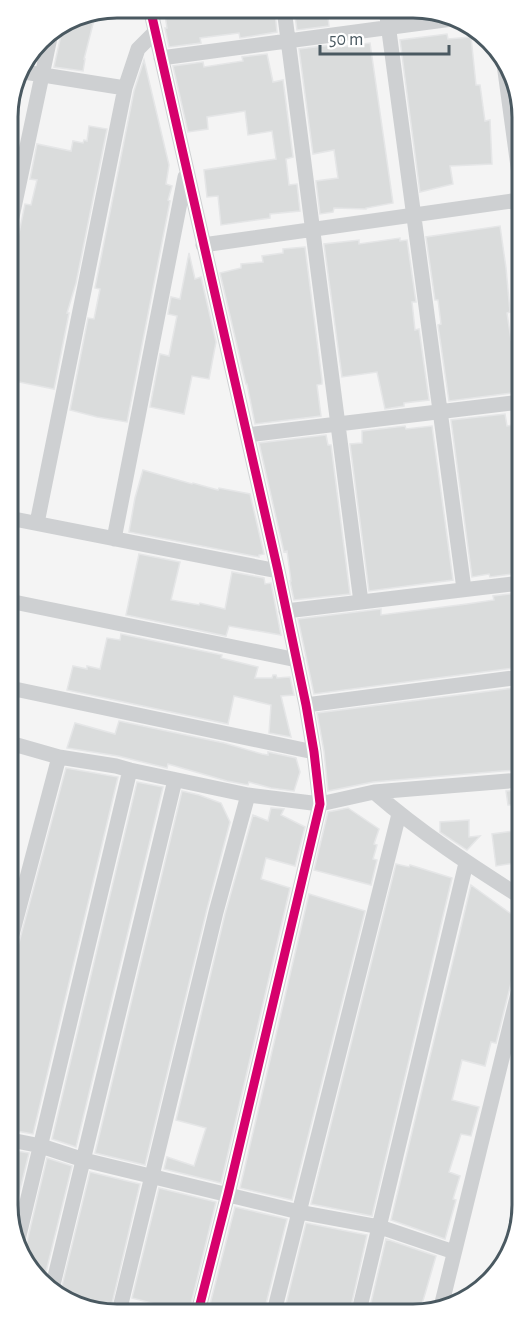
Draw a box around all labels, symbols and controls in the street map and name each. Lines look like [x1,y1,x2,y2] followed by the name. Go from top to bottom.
[320,18,449,56] scale bar
[329,31,363,49] text: 50 m

